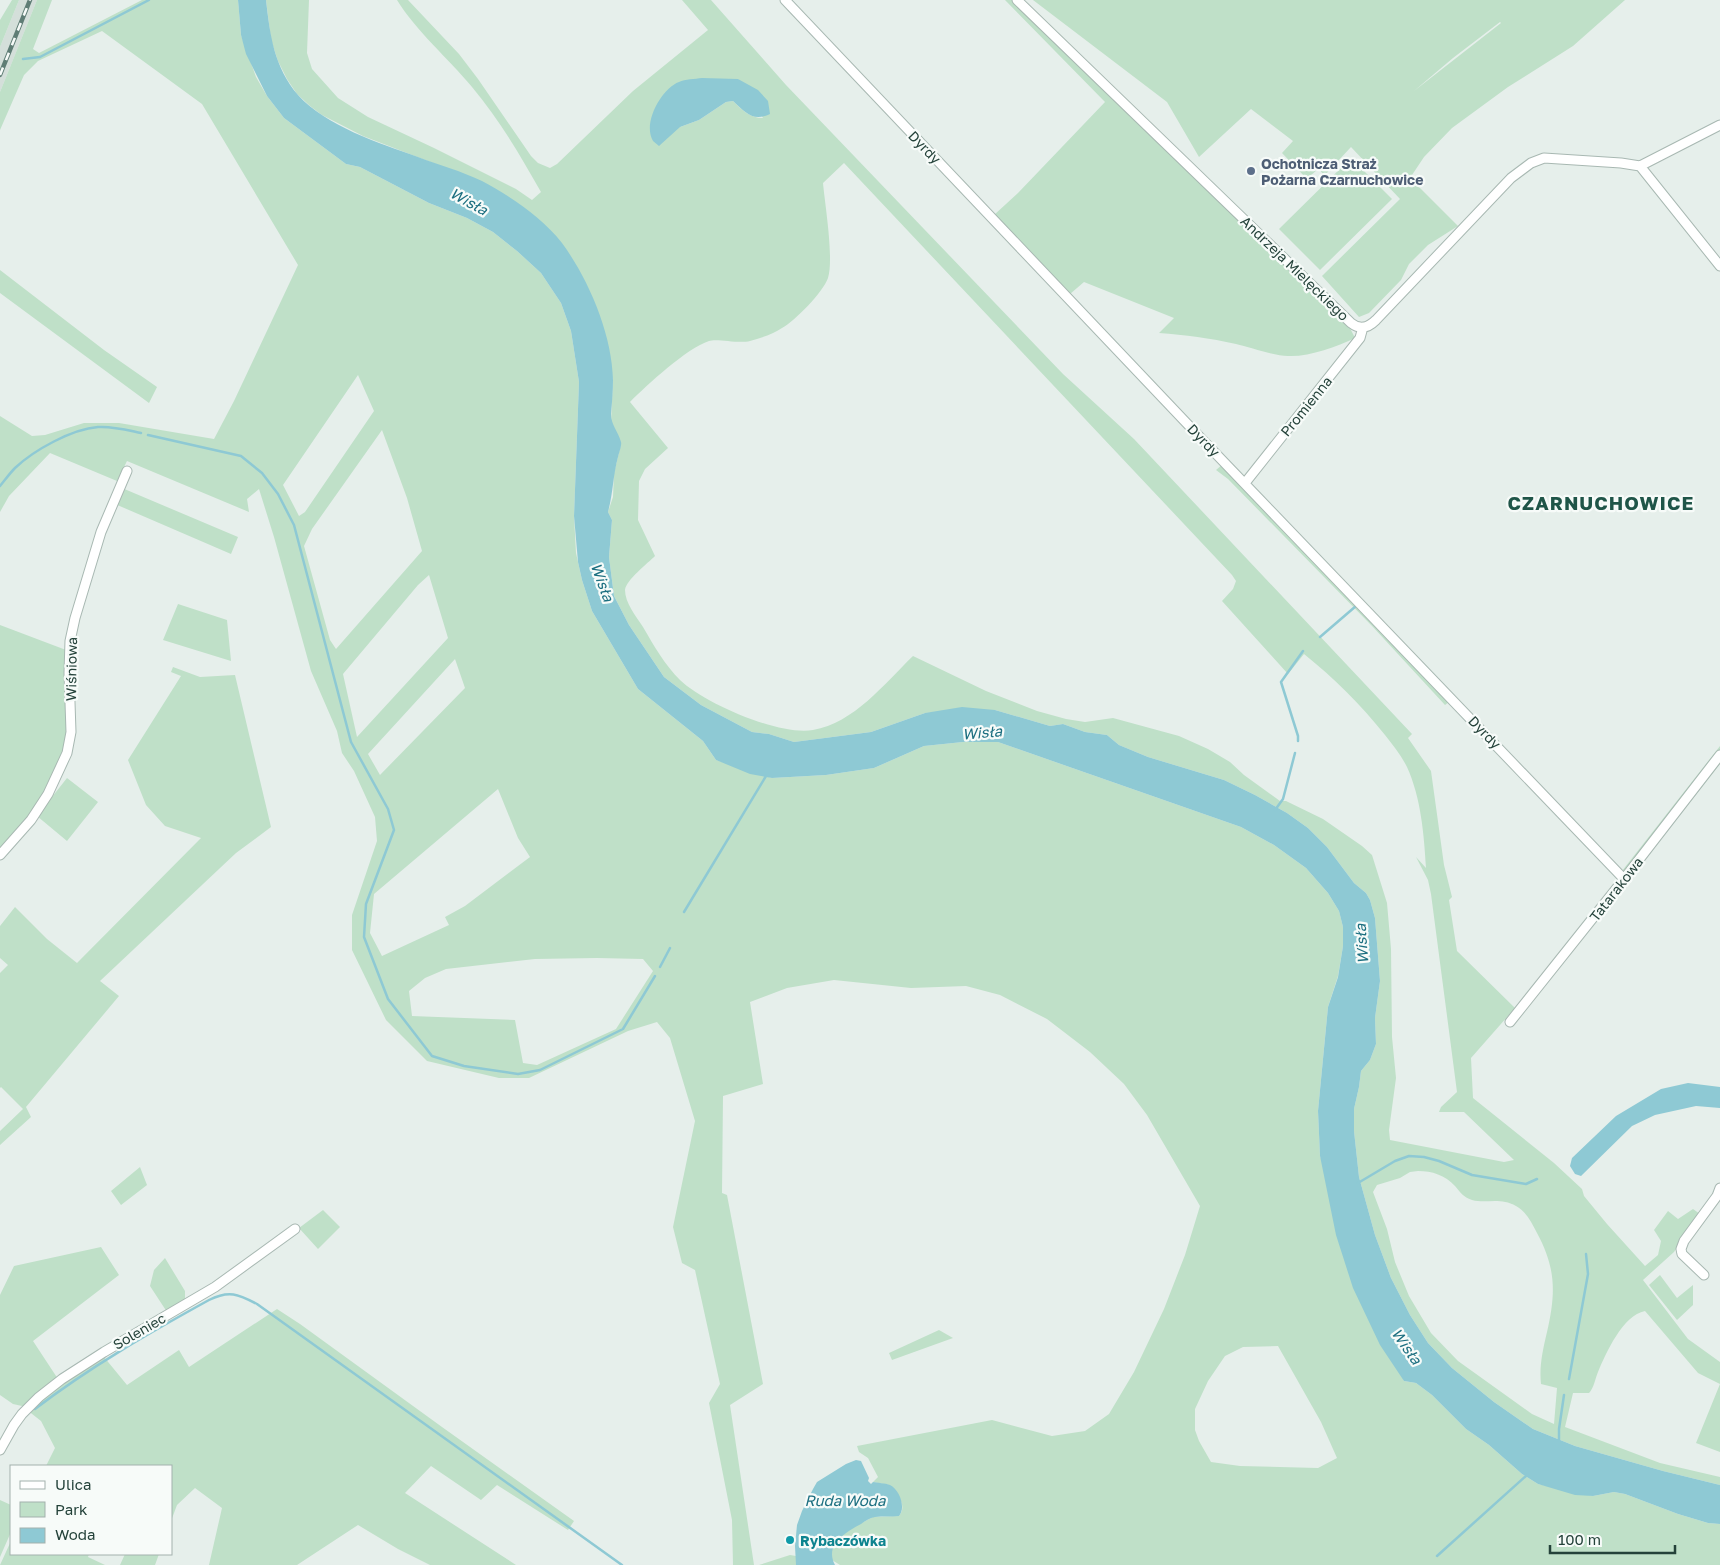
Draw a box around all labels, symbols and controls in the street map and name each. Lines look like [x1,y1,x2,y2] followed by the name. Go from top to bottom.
[905,127,945,167] street label: Dyrdy
[1261,155,1423,188] place label: Ochotnicza Straż Pożarna Czarnuchowice
[1245,165,1257,177] marker: Ochotnicza Straż Pożarna Czarnuchowice
[447,183,491,219] water label: Wisła
[1238,212,1352,324] street label: Andrzeja Mielęckiego
[1277,373,1335,439] street label: Promienna
[1184,420,1224,460] street label: Dyrdy
[1508,491,1694,514] district label: CZARNUCHOWICE
[588,560,618,604] water label: Wisła
[62,637,80,701] street label: Wiśniowa
[1465,712,1505,752] street label: Dyrdy
[961,721,1003,743] water label: Wisła
[1586,854,1646,924] street label: Tatarakowa
[1351,923,1371,965] water label: Wisła
[110,1309,169,1353] street label: Soleniec
[1388,1324,1426,1368] water label: Wisła
[10,1465,172,1555] legend
[55,1475,91,1493] text: Ulica
[805,1491,886,1509] water label: Ruda Woda
[55,1500,88,1518] text: Park
[1550,1522,1675,1554] scale bar
[55,1525,96,1543] text: Woda
[1558,1530,1601,1548] text: 100 m
[800,1532,886,1549] place label: Rybaczówka
[784,1534,796,1546] marker: Rybaczówka

